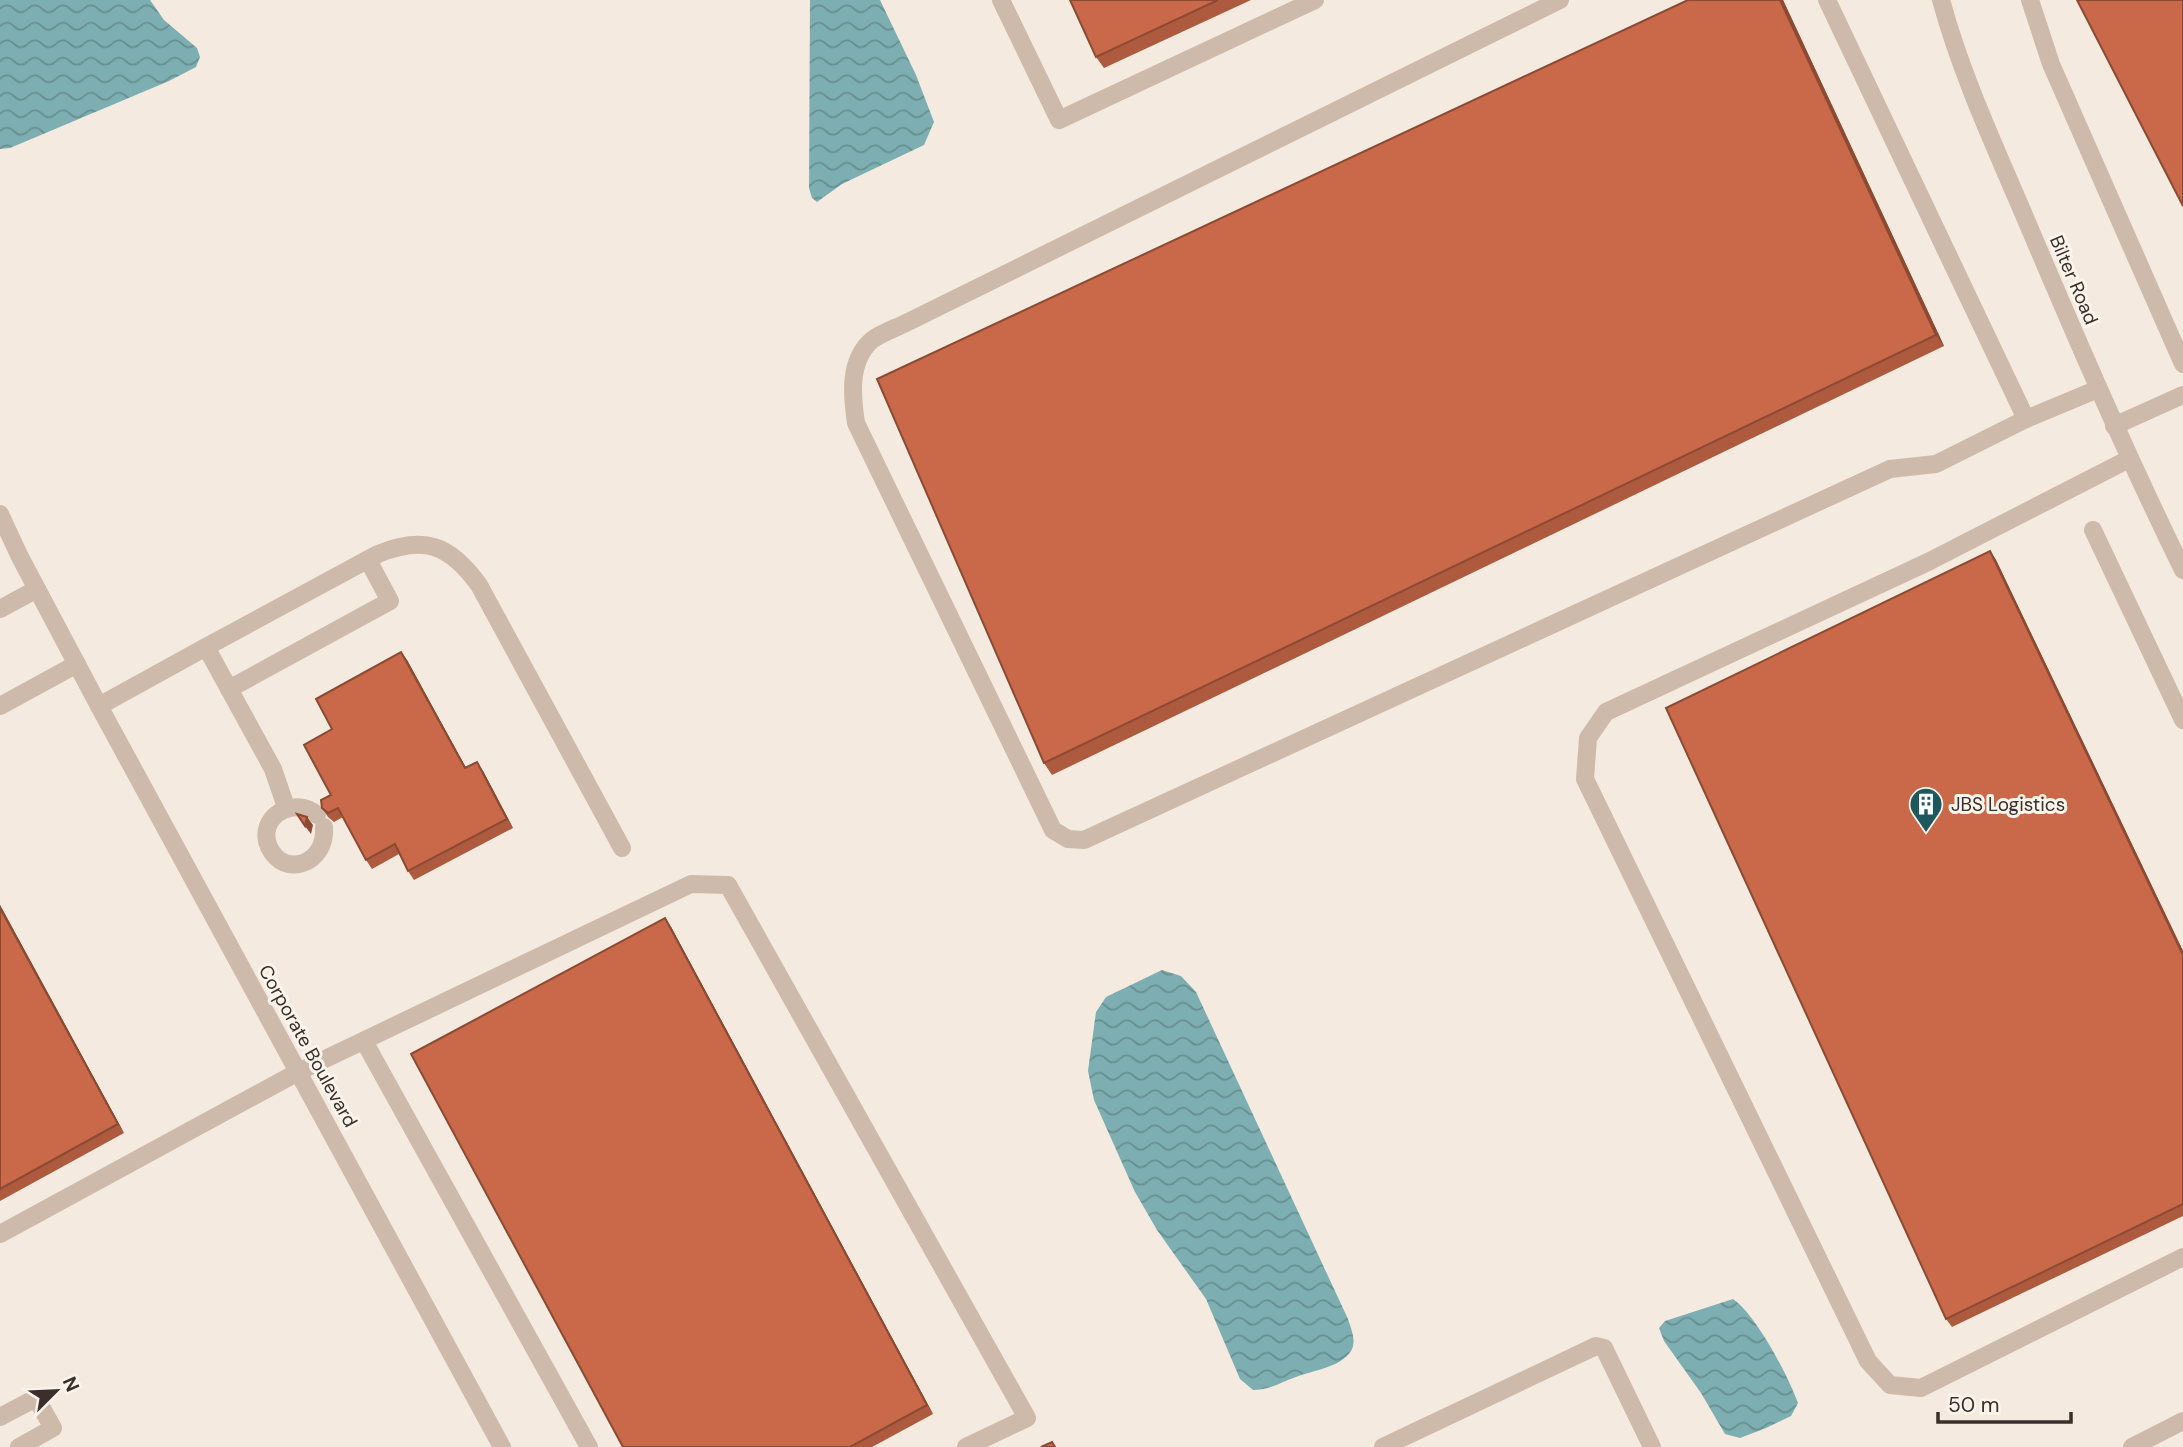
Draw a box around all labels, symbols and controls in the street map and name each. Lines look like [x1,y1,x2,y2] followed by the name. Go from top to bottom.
[2044,232,2104,328] street label: Bilter Road
[1907,785,1945,834] building icon: JBS Logistics
[1951,792,2065,817] place label: JBS Logistics
[253,960,363,1132] street label: Corporate Boulevard
[21,1356,91,1426] north arrow
[57,1373,85,1396] text: N
[1938,1380,2071,1424] scale bar
[1948,1391,1999,1419] text: 50 m

